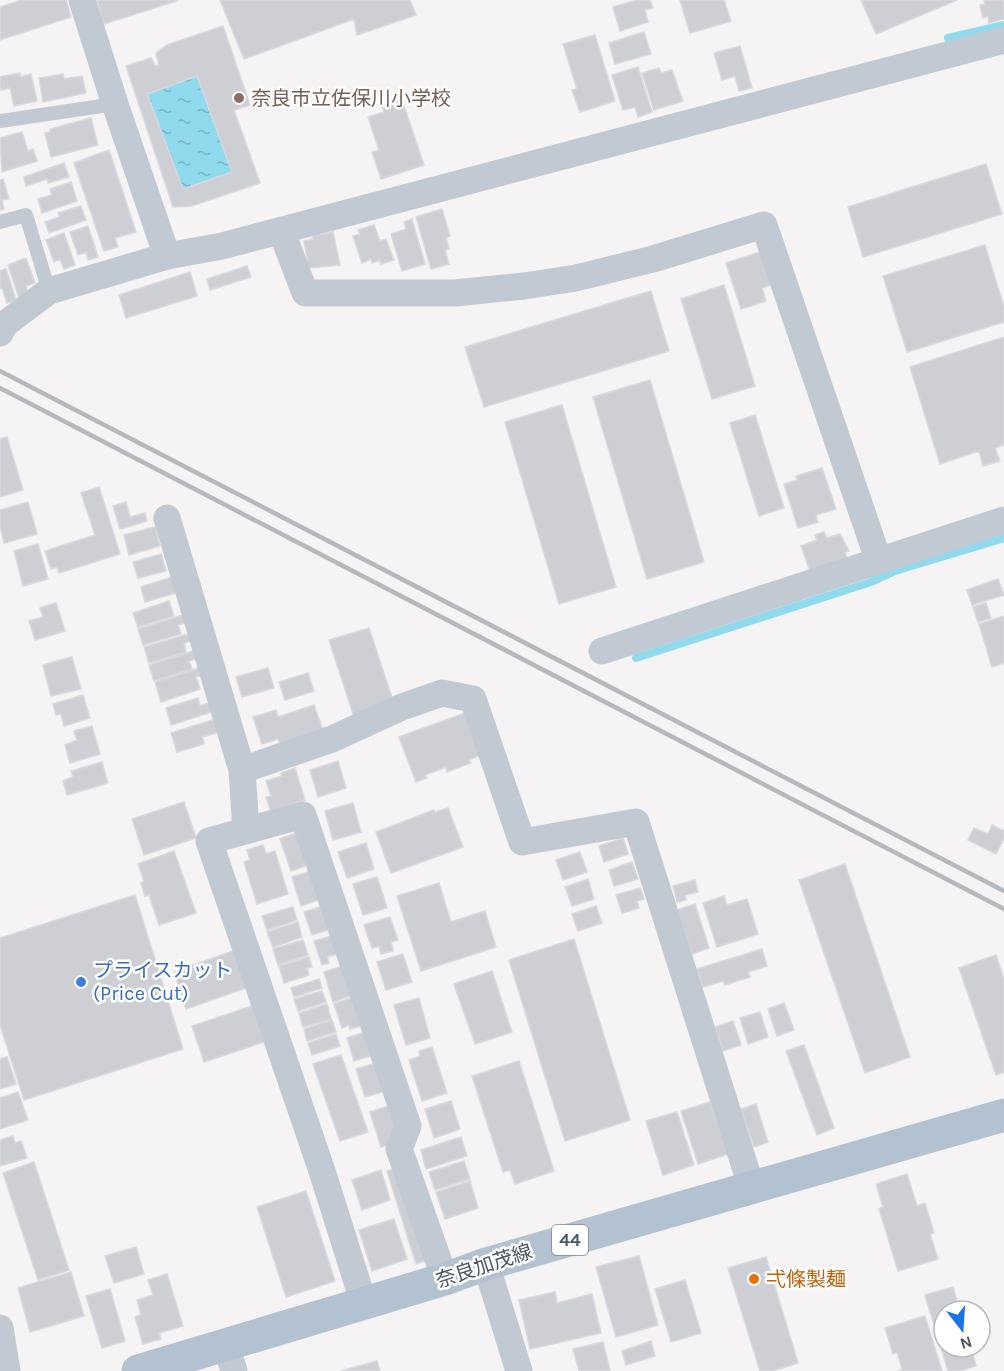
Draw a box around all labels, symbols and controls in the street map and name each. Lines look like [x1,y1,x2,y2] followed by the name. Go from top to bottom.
[251,87,451,110] place label: 奈良市立佐保川小学校
[232,91,246,105] marker: 奈良市立佐保川小学校
[93,959,232,1005] place label: プライスカット (Price Cut)
[74,975,88,989] marker: プライスカット (Price Cut)
[552,1225,588,1255] road number: 44
[433,1240,535,1292] street label: 奈良加茂線
[766,1268,846,1291] place label: 弌條製麺
[747,1272,761,1286] marker: 弌條製麺
[932,1299,992,1359] north arrow
[958,1332,975,1354] text: N

